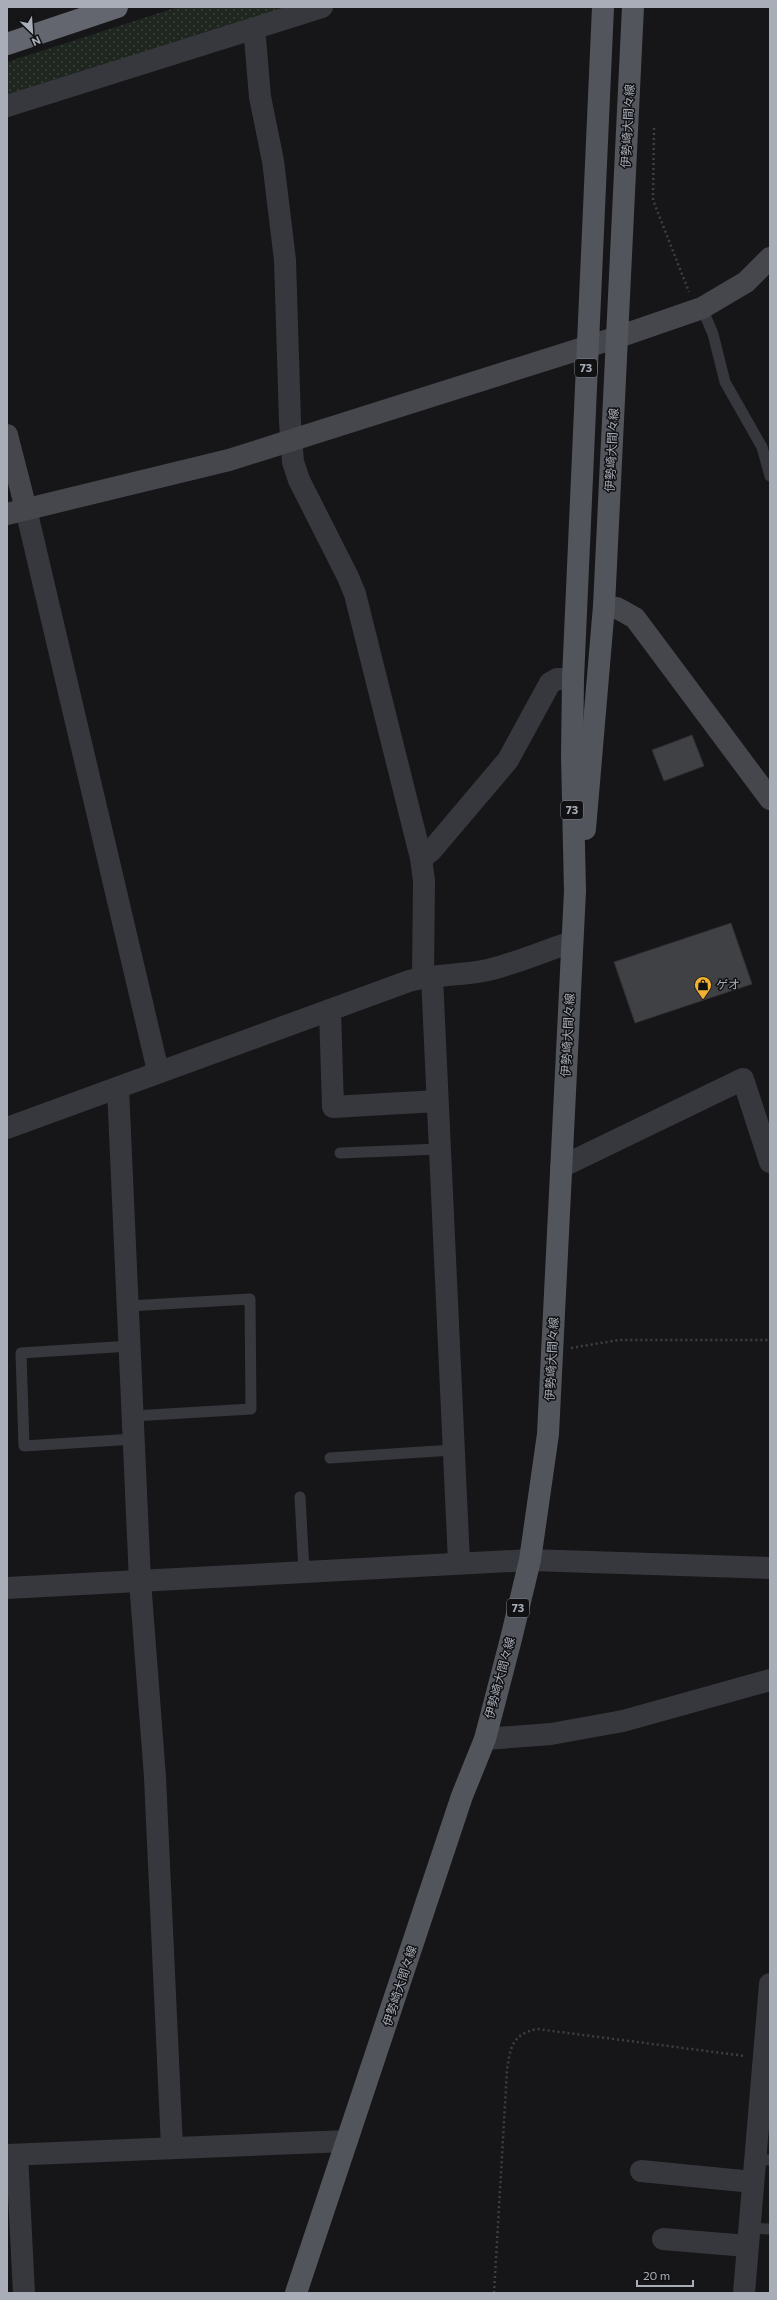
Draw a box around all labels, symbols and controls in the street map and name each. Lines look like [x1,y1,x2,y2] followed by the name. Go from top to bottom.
[12,12,52,52] north arrow
[30,34,43,49] text: N
[618,84,636,168] street label: 伊勢崎大間々線
[575,359,597,377] road number: 73
[602,408,620,492] street label: 伊勢崎大間々線
[561,801,583,819] road number: 73
[693,975,713,1000] shop icon: ゲオ
[716,977,740,991] place label: ゲオ
[558,993,576,1077] street label: 伊勢崎大間々線
[542,1317,560,1401] street label: 伊勢崎大間々線
[507,1599,529,1617] road number: 73
[481,1635,517,1720] street label: 伊勢崎大間々線
[379,1944,419,2028] street label: 伊勢崎大間々線
[637,2262,693,2288] scale bar
[643,2268,670,2282] text: 20 m

